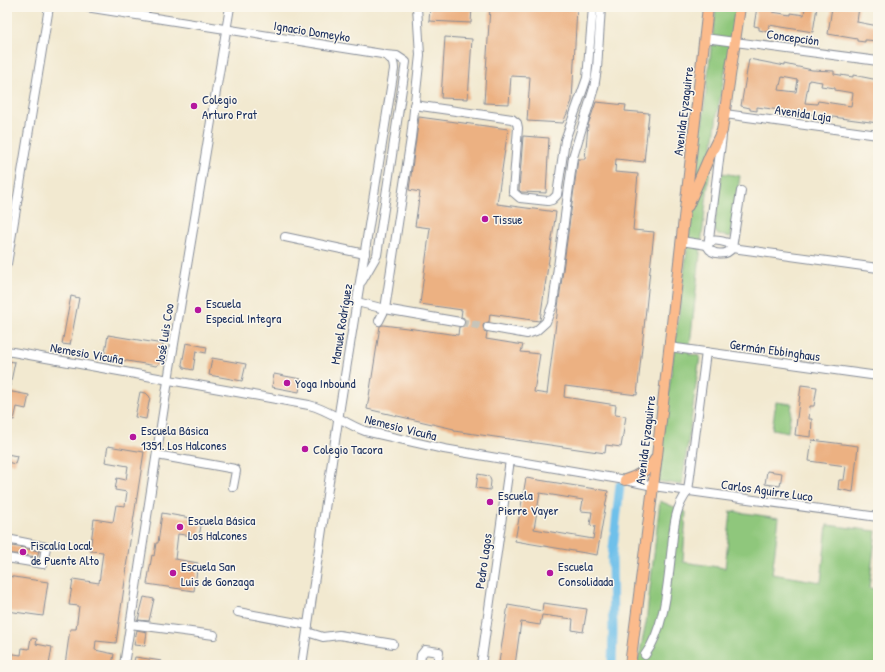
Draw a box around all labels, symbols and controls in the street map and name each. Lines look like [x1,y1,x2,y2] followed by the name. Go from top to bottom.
[272,16,352,46] street label: Ignacio Domeyko
[765,24,821,50] street label: Concepción
[669,65,697,157] street label: Avenida Eyzaguirre
[202,90,258,123] place label: Colegio Arturo Prat
[774,100,832,126] street label: Avenida Laja
[189,101,199,111] marker: Colegio Arturo Prat
[493,210,522,228] place label: Tissue
[480,214,490,224] marker: Tissue
[326,282,356,366] street label: Manuel Rodríguez
[206,294,281,327] place label: Escuela Especial Integra
[150,302,178,366] street label: José Luis Coo
[193,305,203,315] marker: Escuela Especial Integra
[729,335,821,365] street label: Germán Ebbinghaus
[49,338,125,368] street label: Nemesio Vicuña
[295,374,356,392] place label: Yoga Inbound
[282,378,292,388] marker: Yoga Inbound
[631,394,659,486] street label: Avenida Eyzaguirre
[363,409,439,445] street label: Nemesio Vicuña
[141,421,227,454] place label: Escuela Básica 1351. Los Halcones
[128,432,138,442] marker: Escuela Básica 1351. Los Halcones
[313,440,383,458] place label: Colegio Tacora
[300,444,310,454] marker: Colegio Tacora
[720,475,814,505] street label: Carlos Aguirre Luco
[498,486,559,519] place label: Escuela Pierre Vayer
[485,497,495,507] marker: Escuela Pierre Vayer
[188,511,255,544] place label: Escuela Básica Los Halcones
[175,522,185,532] marker: Escuela Básica Los Halcones
[470,532,496,590] street label: Pedro Lagos
[30,536,99,569] place label: Fiscalía Local de Puente Alto
[18,547,28,557] marker: Fiscalía Local de Puente Alto
[181,557,254,590] place label: Escuela San Luis de Gonzaga
[558,557,613,590] place label: Escuela Consolidada
[168,568,178,578] marker: Escuela San Luis de Gonzaga
[545,568,555,578] marker: Escuela Consolidada

